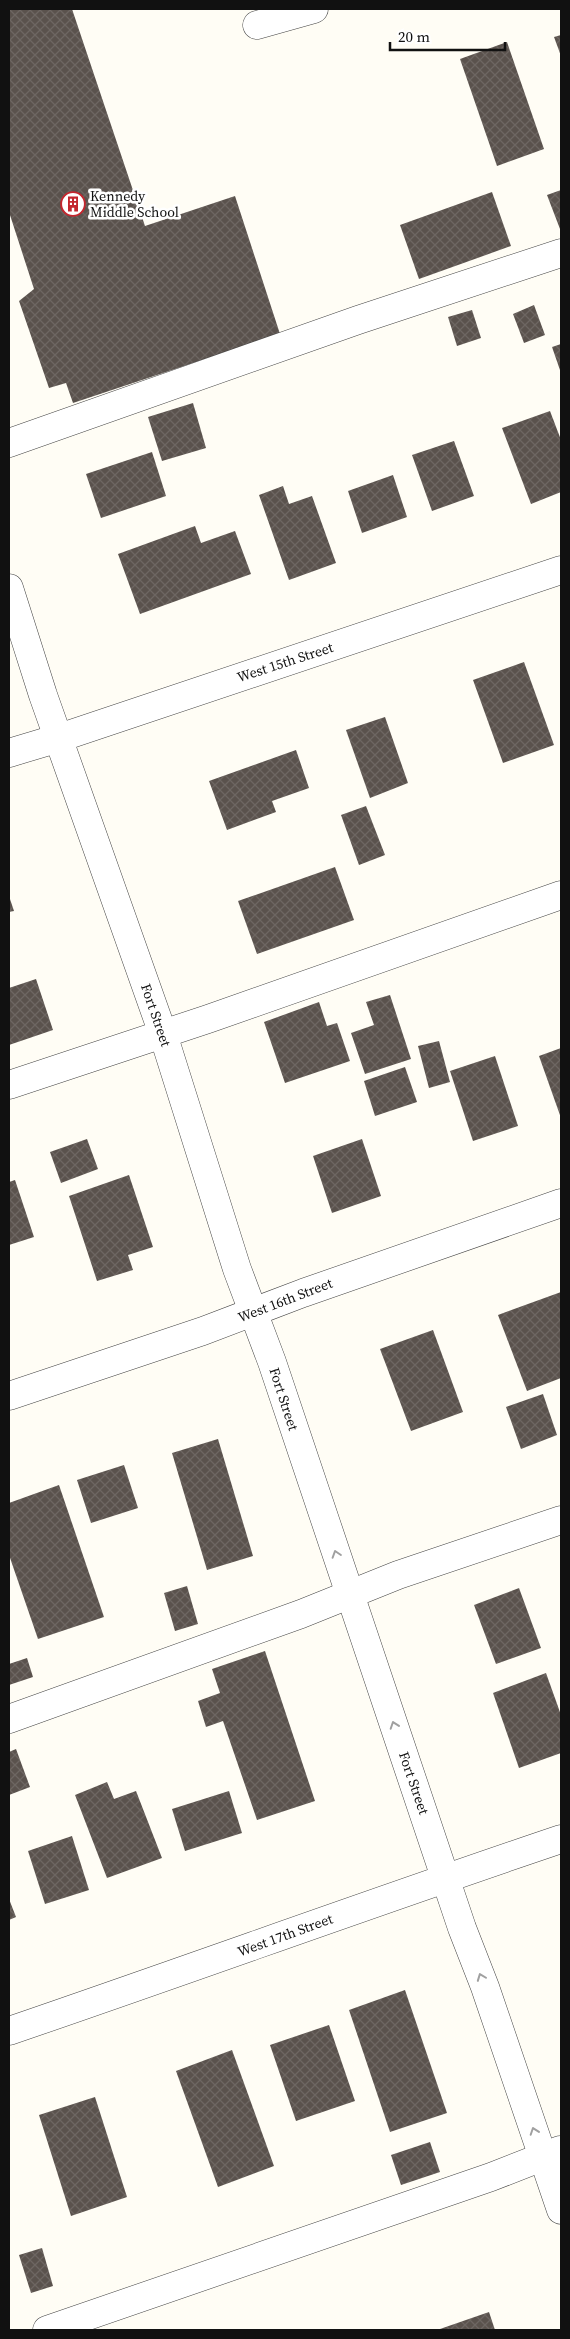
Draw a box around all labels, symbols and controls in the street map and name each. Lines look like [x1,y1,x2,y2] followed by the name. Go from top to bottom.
[390,20,505,52] scale bar
[398,26,430,47] text: 20 m
[90,186,179,222] place label: Kennedy Middle School
[60,191,86,217] building icon: Kennedy Middle School
[234,637,336,687] street label: West 15th Street
[136,981,176,1050] street label: Fort Street
[235,1273,336,1327] street label: West 16th Street
[264,1365,304,1434] street label: Fort Street
[332,1551,342,1559] one-way arrow
[390,1721,400,1729] one-way arrow
[394,1749,434,1818] street label: Fort Street
[235,1908,336,1961] street label: West 17th Street
[477,1974,487,1982] one-way arrow
[530,2127,540,2136] one-way arrow

